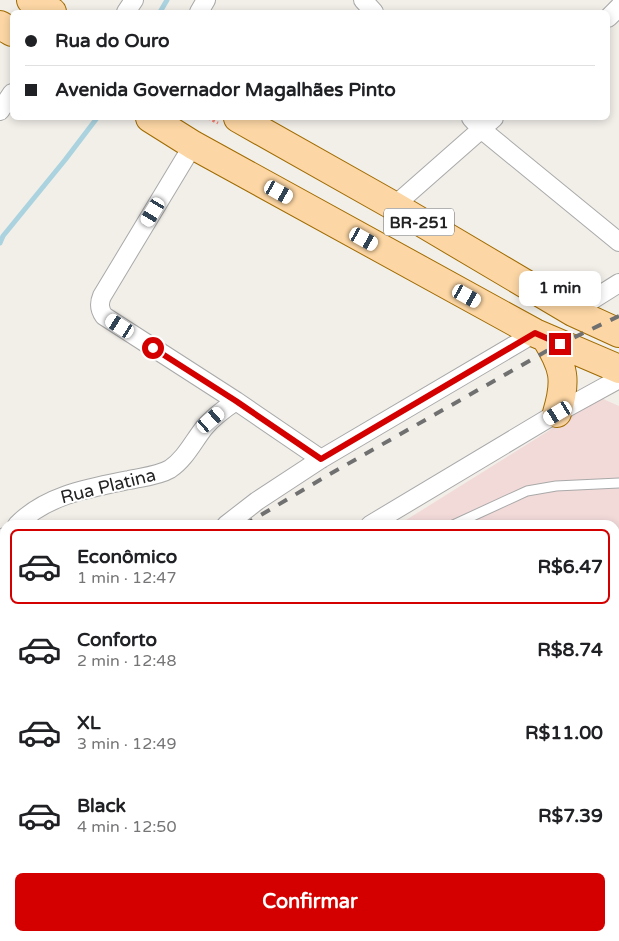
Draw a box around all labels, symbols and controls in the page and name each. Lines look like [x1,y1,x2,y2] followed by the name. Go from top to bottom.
[55,30,170,52] text: Rua do Ouro
[55,79,396,101] text: Avenida Governador Magalhães Pinto
[262,178,295,206] car
[138,195,167,229] car
[384,208,454,236] road number: BR-251
[347,225,380,253] car
[519,272,601,306] callout: 1 min
[539,278,581,298] text: 1 min
[450,282,483,310] car
[103,312,136,340] car
[549,333,571,355] route end
[142,337,164,359] route start
[541,399,574,427] car
[194,404,227,436] car
[58,464,158,508] street label: Rua Platina
[17,544,62,589] icon: car
[77,546,177,568] text: Econômico
[537,556,603,578] text: R$6.47
[77,568,176,588] text: 1 min · 12:47
[17,627,62,672] icon: car
[77,629,157,651] text: Conforto
[537,639,603,661] text: R$8.74
[77,651,176,671] text: 2 min · 12:48
[17,710,62,755] icon: car
[77,712,101,734] text: XL
[525,722,603,744] text: R$11.00
[77,734,176,754] text: 3 min · 12:49
[17,793,62,838] icon: car
[77,795,126,817] text: Black
[538,805,603,827] text: R$7.39
[77,817,176,837] text: 4 min · 12:50
[15,873,605,931] button: Confirmar

